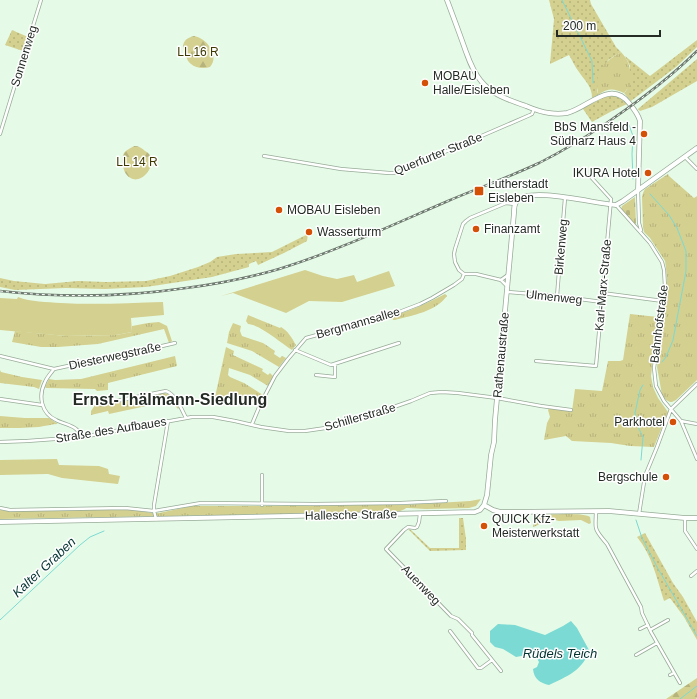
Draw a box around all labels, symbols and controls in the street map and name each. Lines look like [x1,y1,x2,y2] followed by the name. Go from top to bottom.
[557,12,660,38] scale bar
[563,19,596,33] text: 200 m
[8,24,40,88] street label: Sonnenweg
[177,45,219,59] park label: LL 16 R
[433,69,510,97] place label: MOBAU Halle/Eisleben
[420,78,430,88] marker: MOBAU Halle/Eisleben
[550,120,636,148] place label: BbS Mansfeld - Südharz Haus 4
[639,129,649,139] marker: BbS Mansfeld - Südharz Haus 4
[392,130,485,178] street label: Querfurter Straße
[116,155,158,169] park label: LL 14 R
[573,166,640,180] place label: IKURA Hotel
[643,168,653,178] marker: IKURA Hotel
[488,177,549,205] place label: Lutherstadt Eisleben
[473,185,485,197] marker: Lutherstadt Eisleben
[287,203,380,217] place label: MOBAU Eisleben
[274,205,284,215] marker: MOBAU Eisleben
[552,218,570,276] street label: Birkenweg
[484,222,541,236] place label: Finanzamt
[471,224,481,234] marker: Finanzamt
[317,225,381,239] place label: Wasserturm
[304,227,314,237] marker: Wasserturm
[592,238,614,331] street label: Karl-Marx-Straße
[647,284,671,364] street label: Bahnhofstraße
[525,287,583,307] street label: Ulmenweg
[314,304,402,342] street label: Bergmannsallee
[490,311,512,398] street label: Rathenaustraße
[68,339,163,373] street label: Diesterwegstraße
[73,391,267,408] district label: Ernst-Thälmann-Siedlung
[323,400,397,434] street label: Schillerstraße
[55,414,167,446] street label: Straße des Aufbaues
[614,415,665,429] place label: Parkhotel
[668,417,678,427] marker: Parkhotel
[598,470,658,484] place label: Bergschule
[661,472,671,482] marker: Bergschule
[305,507,397,523] street label: Hallesche Straße
[492,512,580,540] place label: QUICK Kfz- Meisterwerkstatt
[479,521,489,531] marker: QUICK Kfz- Meisterwerkstatt
[9,534,79,600] water label: Kalter Graben
[399,562,443,608] street label: Auenweg
[523,646,597,661] water label: Rüdels Teich

